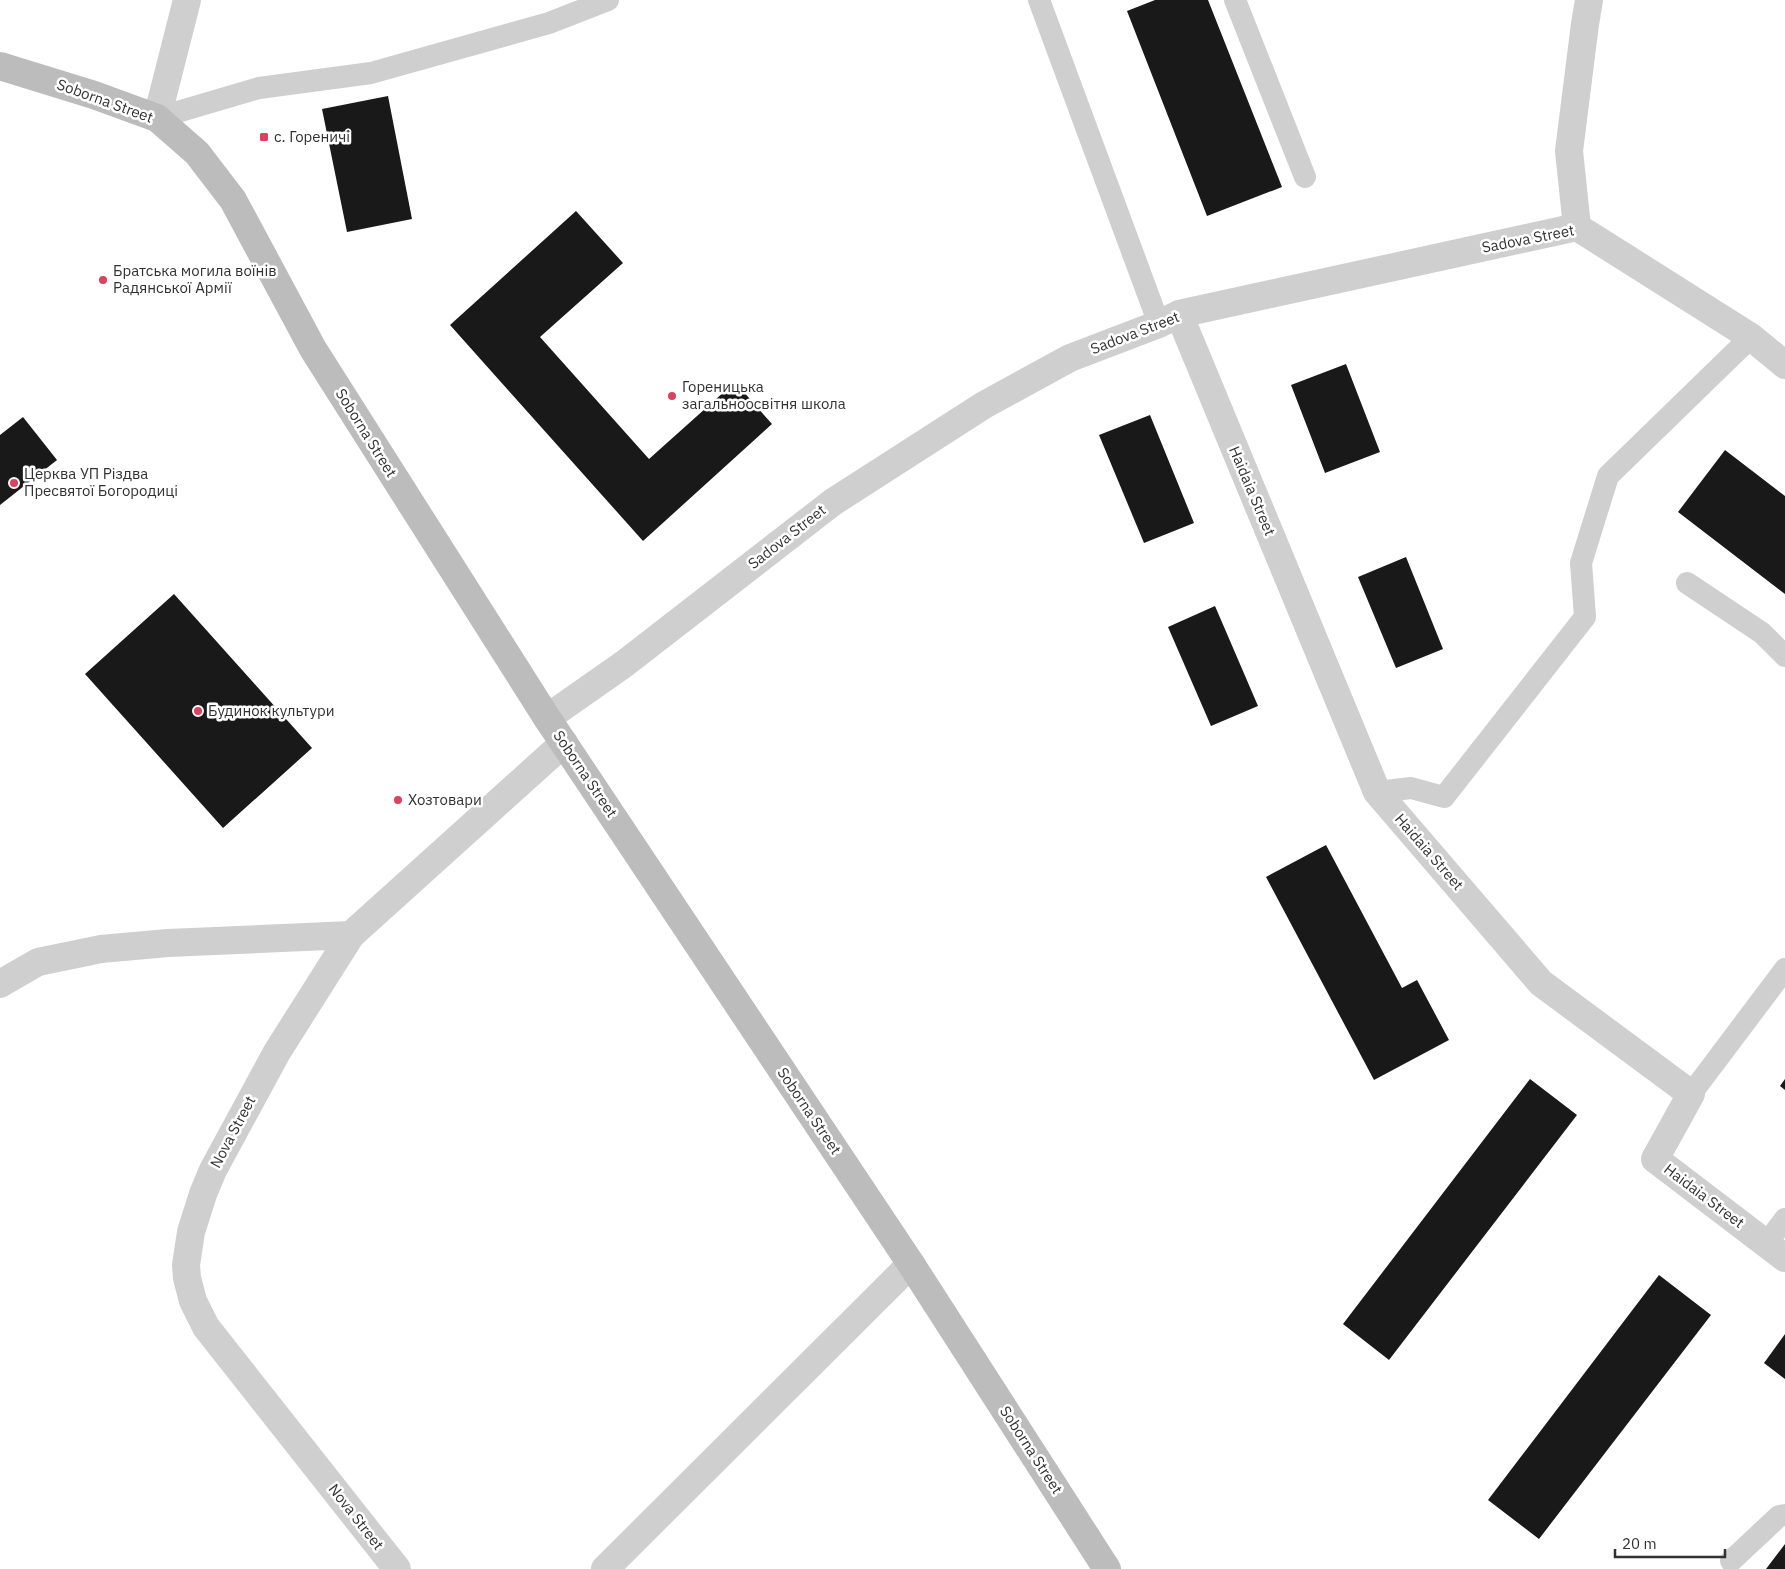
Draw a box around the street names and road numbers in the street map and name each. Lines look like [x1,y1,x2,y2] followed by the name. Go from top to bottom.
[54,74,156,127] street label: Soborna Street
[1480,220,1576,257] street label: Sadova Street
[1088,307,1182,358] street label: Sadova Street
[332,385,401,481] street label: Soborna Street
[1225,443,1280,538] street label: Haidaia Street
[744,500,829,573] street label: Sadova Street
[549,727,622,821] street label: Soborna Street
[1391,809,1468,894] street label: Haidaia Street
[773,1064,846,1158] street label: Soborna Street
[206,1093,259,1171] street label: Nova Street
[1660,1159,1748,1232] street label: Haidaia Street
[996,1402,1067,1497] street label: Soborna Street
[325,1480,388,1554] street label: Nova Street

